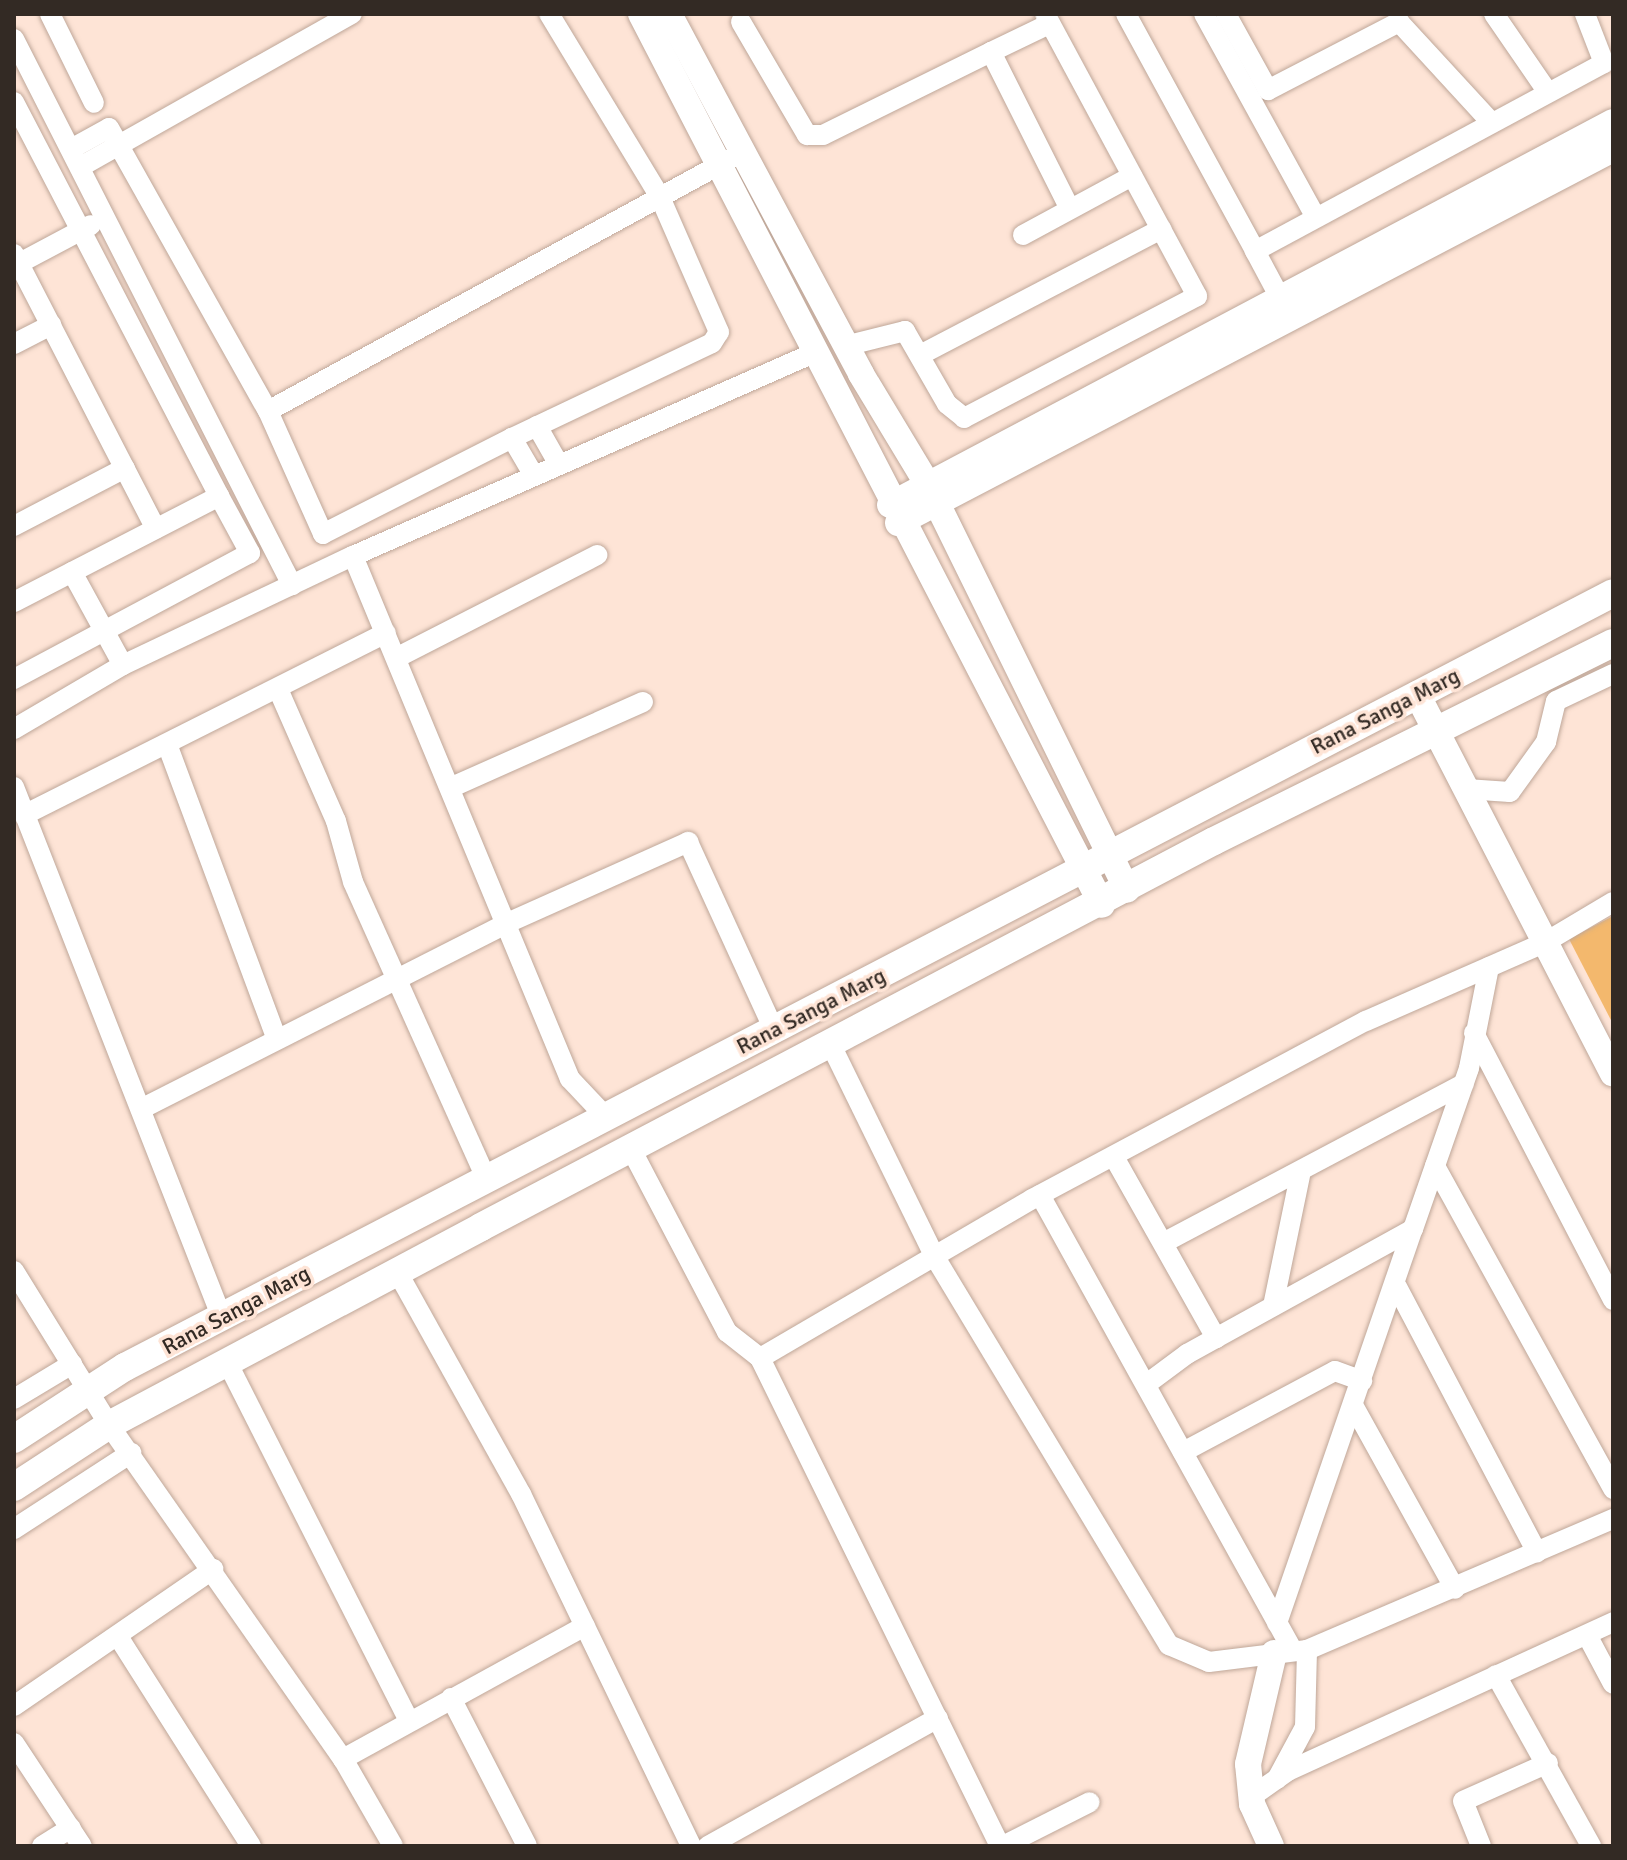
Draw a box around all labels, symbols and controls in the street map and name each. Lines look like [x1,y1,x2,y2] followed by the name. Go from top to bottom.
[1306,662,1464,760] street label: Rana Sanga Marg
[732,962,890,1060] street label: Rana Sanga Marg
[158,1260,314,1360] street label: Rana Sanga Marg

